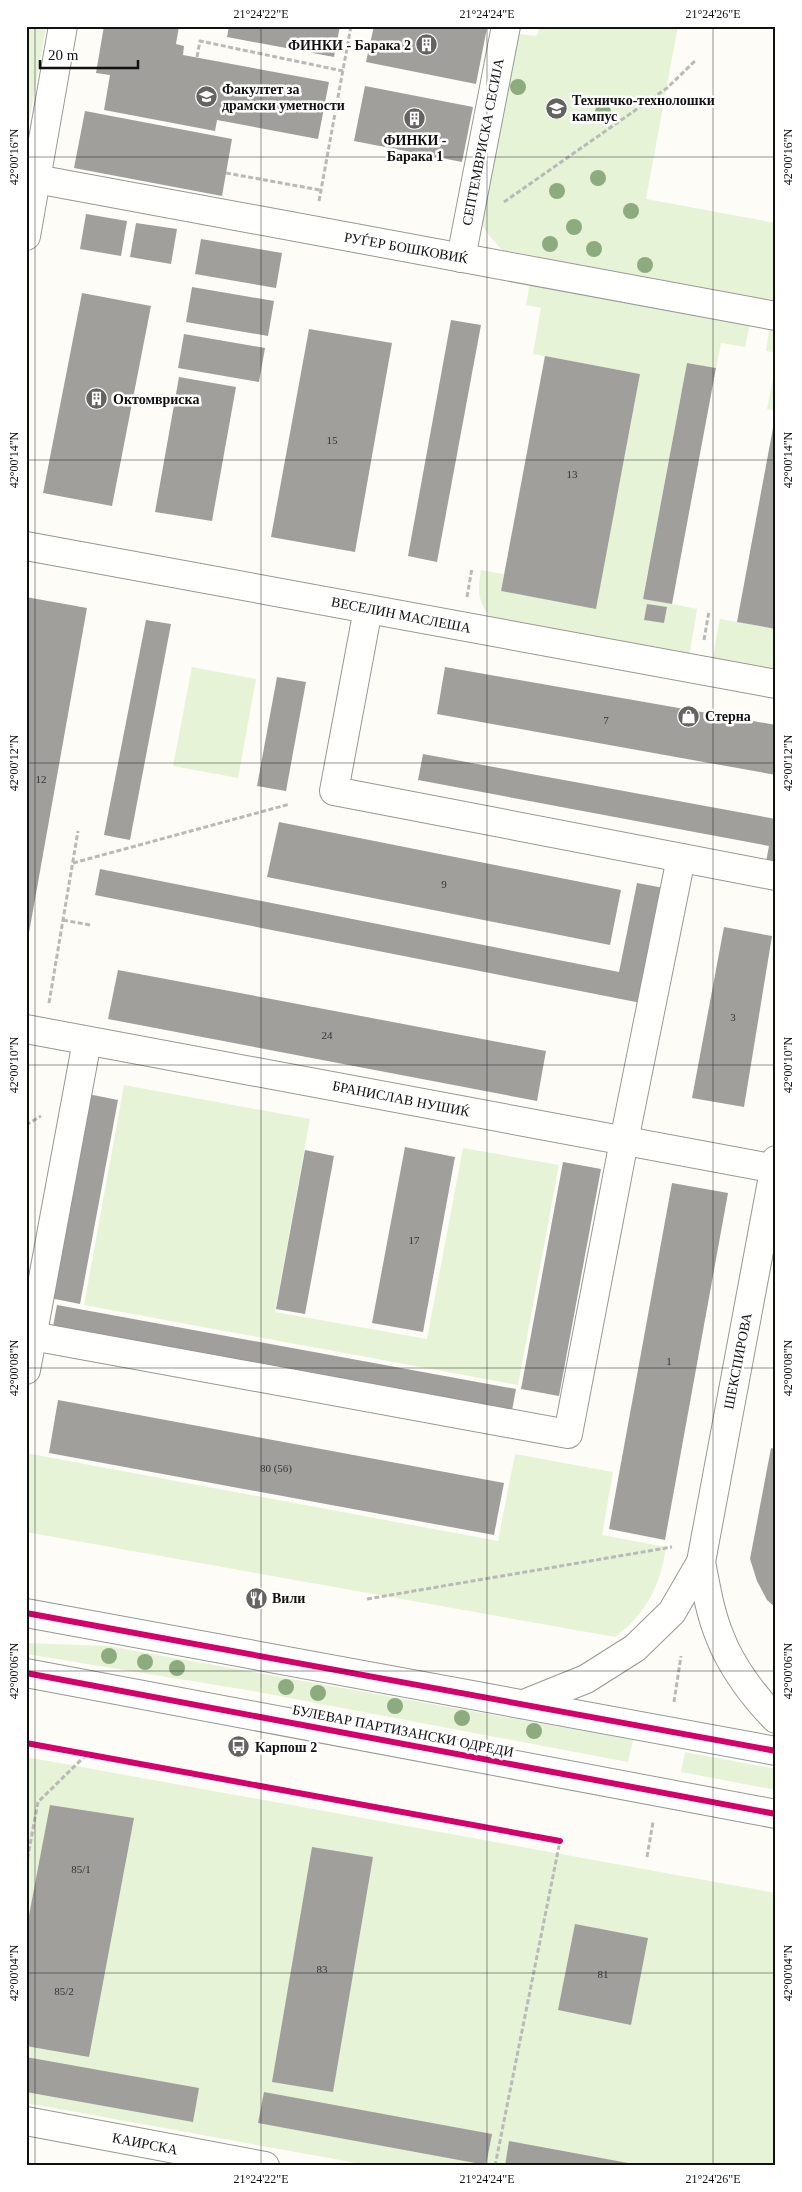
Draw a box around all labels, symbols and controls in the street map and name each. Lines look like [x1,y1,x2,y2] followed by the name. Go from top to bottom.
[233,7,289,21] text: 21°24'22"E
[459,7,515,21] text: 21°24'24"E
[685,7,741,21] text: 21°24'26"E
[415,33,439,57] building icon: ФИНКИ - Барака 2
[40,38,138,70] scale bar
[288,38,411,53] place label: ФИНКИ - Барака 2
[48,47,79,63] text: 20 m
[459,56,507,227] street label: СЕПТЕМВРИСКА СЕСИЈА
[222,82,345,113] place label: Факултет за драмски уметности
[194,85,218,109] school or university icon: Факултет за драмски уметности
[572,93,715,124] place label: Техничко-технолошки кампус
[544,96,568,120] school or university icon: Техничко-технолошки кампус
[403,106,427,130] building icon: ФИНКИ - Барака 1
[7,128,21,185] text: 42°00'16"N
[781,128,795,185] text: 42°00'16"N
[383,133,447,164] place label: ФИНКИ - Барака 1
[343,229,470,266] street label: РУЃЕР БОШКОВИЌ
[85,387,109,411] building icon: Октомвриска
[113,392,199,407] place label: Октомвриска
[7,431,21,488] text: 42°00'14"N
[781,431,795,488] text: 42°00'14"N
[327,434,338,446] house number: 15
[567,468,578,480] house number: 13
[330,594,473,636] street label: ВЕСЕЛИН МАСЛЕША
[677,704,701,728] shop icon: Стерна
[705,709,751,724] place label: Стерна
[603,714,609,726] house number: 7
[7,734,21,791] text: 42°00'12"N
[781,734,795,791] text: 42°00'12"N
[36,773,47,785] house number: 12
[441,878,447,890] house number: 9
[730,1011,736,1023] house number: 3
[322,1029,333,1041] house number: 24
[7,1036,21,1093] text: 42°00'10"N
[781,1036,795,1093] text: 42°00'10"N
[331,1077,472,1120] street label: БРАНИСЛАВ НУШИЌ
[409,1234,420,1246] house number: 17
[721,1311,755,1410] street label: ШЕКСПИРОВА
[7,1339,21,1396] text: 42°00'08"N
[781,1339,795,1396] text: 42°00'08"N
[666,1355,672,1367] house number: 1
[260,1462,292,1475] house number: 80 (56)
[244,1586,268,1610] restaurant icon: Вили
[272,1591,305,1606] place label: Вили
[7,1642,21,1699] text: 42°00'06"N
[781,1642,795,1699] text: 42°00'06"N
[291,1702,515,1760] street label: БУЛЕВАР ПАРТИЗАНСКИ ОДРЕДИ
[227,1735,251,1759] bus stop icon: Карпош 2
[255,1740,317,1755] place label: Карпош 2
[71,1863,91,1875] house number: 85/1
[7,1944,21,2001] text: 42°00'04"N
[781,1944,795,2001] text: 42°00'04"N
[317,1963,328,1975] house number: 83
[598,1968,609,1980] house number: 81
[54,1985,74,1997] house number: 85/2
[111,2130,180,2158] street label: КАИРСКА
[233,2172,289,2186] text: 21°24'22"E
[459,2172,515,2186] text: 21°24'24"E
[685,2172,741,2186] text: 21°24'26"E

